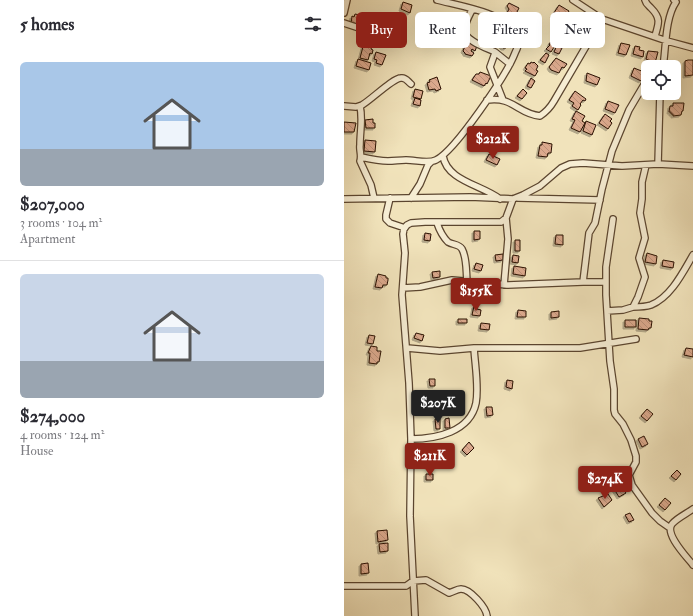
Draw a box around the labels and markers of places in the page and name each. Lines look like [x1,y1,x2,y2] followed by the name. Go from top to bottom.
[465,126,521,160] pin: $212K
[448,278,504,312] pin: $155K
[410,390,466,424] pin: $207K
[402,443,458,477] pin: $211K
[577,466,633,500] pin: $274K

